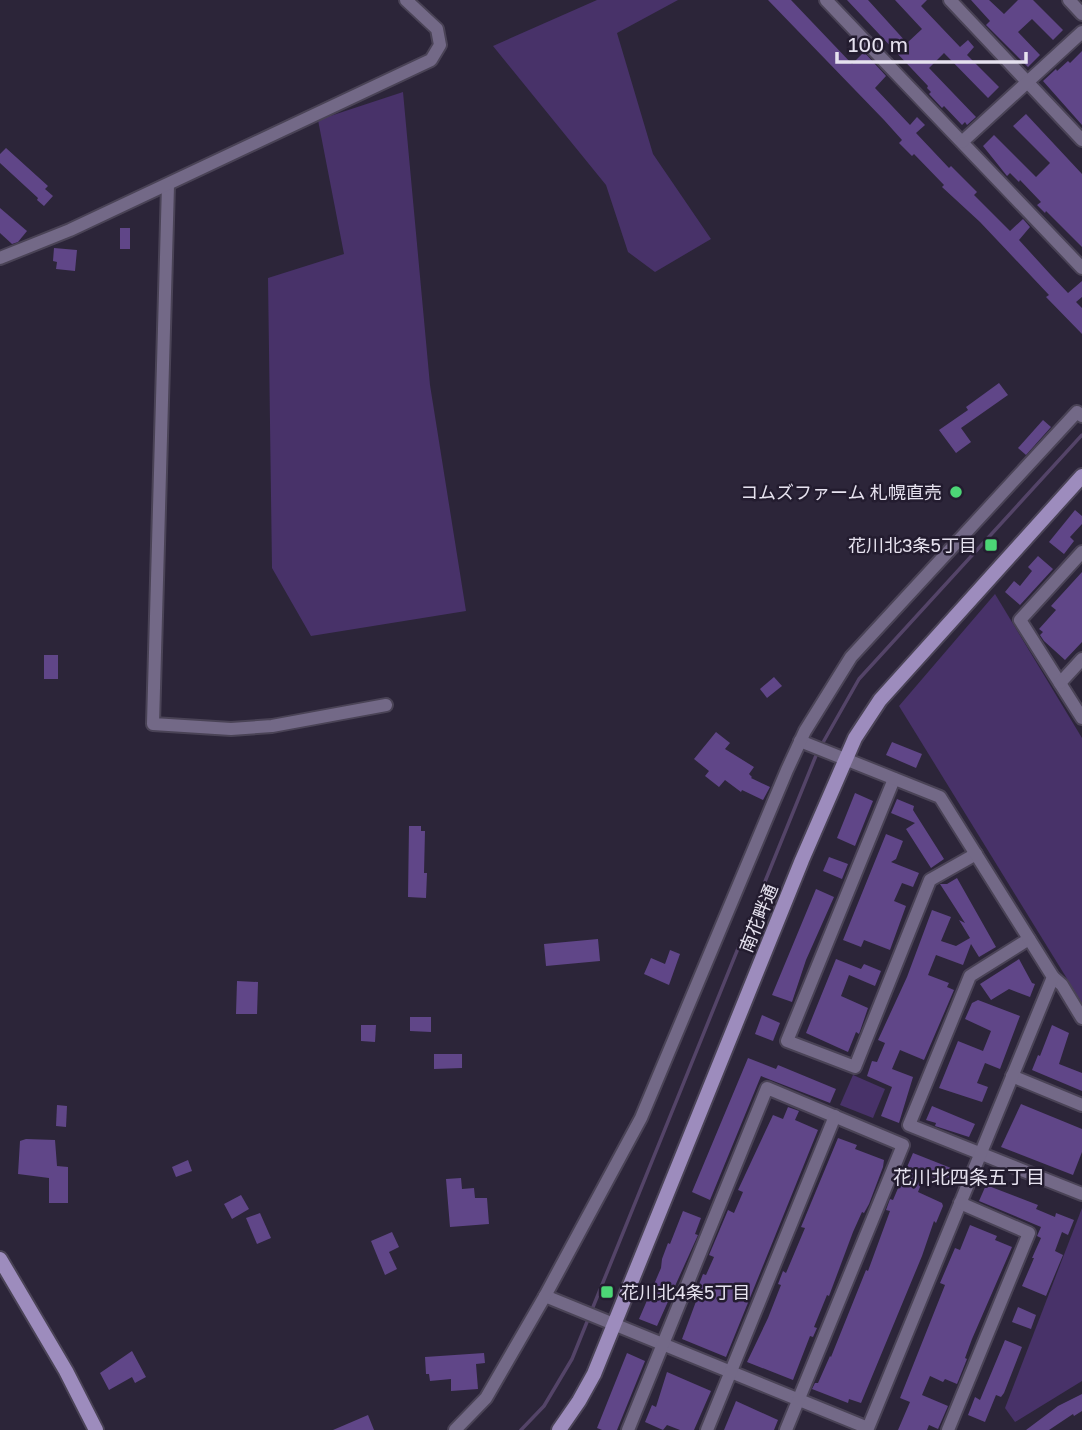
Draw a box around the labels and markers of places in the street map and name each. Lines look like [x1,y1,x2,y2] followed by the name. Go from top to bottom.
[740,481,942,503] place label: コムズファーム 札幌直売
[948,484,964,500] marker: コムズファーム 札幌直売
[848,534,977,556] place label: 花川北3条5丁目
[983,537,999,553] marker: 花川北3条5丁目
[621,1281,750,1303] place label: 花川北4条5丁目
[599,1284,615,1300] marker: 花川北4条5丁目

